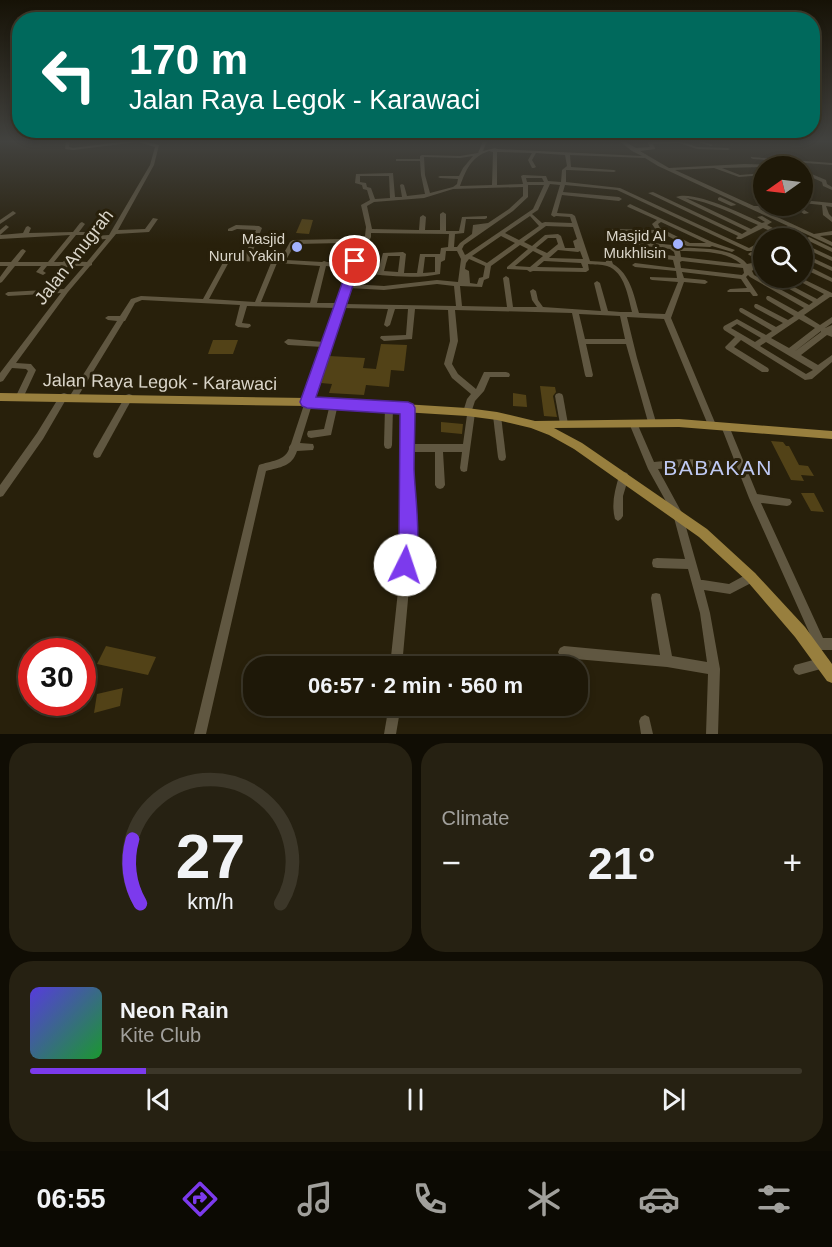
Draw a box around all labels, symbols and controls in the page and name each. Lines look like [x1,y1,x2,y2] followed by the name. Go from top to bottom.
[30,36,108,114] icon: left
[129,36,248,83] text: 170 m
[129,85,480,115] text: Jalan Raya Legok - Karawaci
[753,156,813,216] north arrow
[753,156,813,288] map controls
[31,205,117,309] street label: Jalan Anugrah
[603,227,666,261] place label: Masjid Al Mukhlisin
[753,228,813,288] button: search
[209,230,285,264] place label: Masjid Nurul Yakin
[329,235,380,286] pin
[671,237,685,251] marker: Masjid Al Mukhlisin
[290,240,304,254] marker: Masjid Nurul Yakin
[338,244,371,277] icon: arrive
[43,370,277,394] street label: Jalan Raya Legok - Karawaci
[663,456,773,479] district label: BABAKAN
[373,533,437,597] position arrow
[18,638,96,716] speed limit sign: 30
[308,673,523,698] text: 06:57 · 2 min · 560 m
[442,807,509,829] text: Climate
[176,822,245,891] text: 27
[588,838,656,889] text: 21°
[442,844,461,881] text: −
[783,844,802,881] text: +
[187,891,233,915] text: km/h
[120,998,229,1023] text: Neon Rain
[120,1024,201,1046] text: Kite Club
[142,1083,175,1116] icon: previous
[399,1083,432,1116] icon: pause
[657,1083,690,1116] icon: next
[179,1178,221,1220] icon: directions
[294,1178,336,1220] icon: music
[409,1178,451,1220] icon: phone
[523,1178,565,1220] icon: climate
[638,1178,680,1220] icon: car
[753,1178,795,1220] icon: filters
[36,1184,106,1214] text: 06:55

